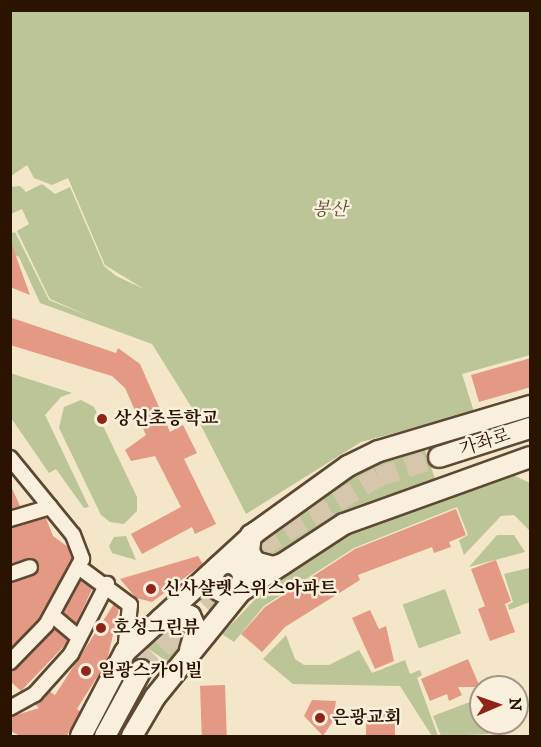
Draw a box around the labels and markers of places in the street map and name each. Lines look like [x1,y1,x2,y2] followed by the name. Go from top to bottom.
[114,408,218,430] place label: 상신초등학교
[95,412,109,426] marker: 상신초등학교
[163,578,337,600] place label: 신사샬렛스위스아파트
[144,582,158,596] marker: 신사샬렛스위스아파트
[113,617,200,639] place label: 호성그린뷰
[94,621,108,635] marker: 호성그린뷰
[98,660,202,682] place label: 일광스카이빌
[79,664,93,678] marker: 일광스카이빌
[332,707,402,729] place label: 은광교회
[313,711,327,725] marker: 은광교회

